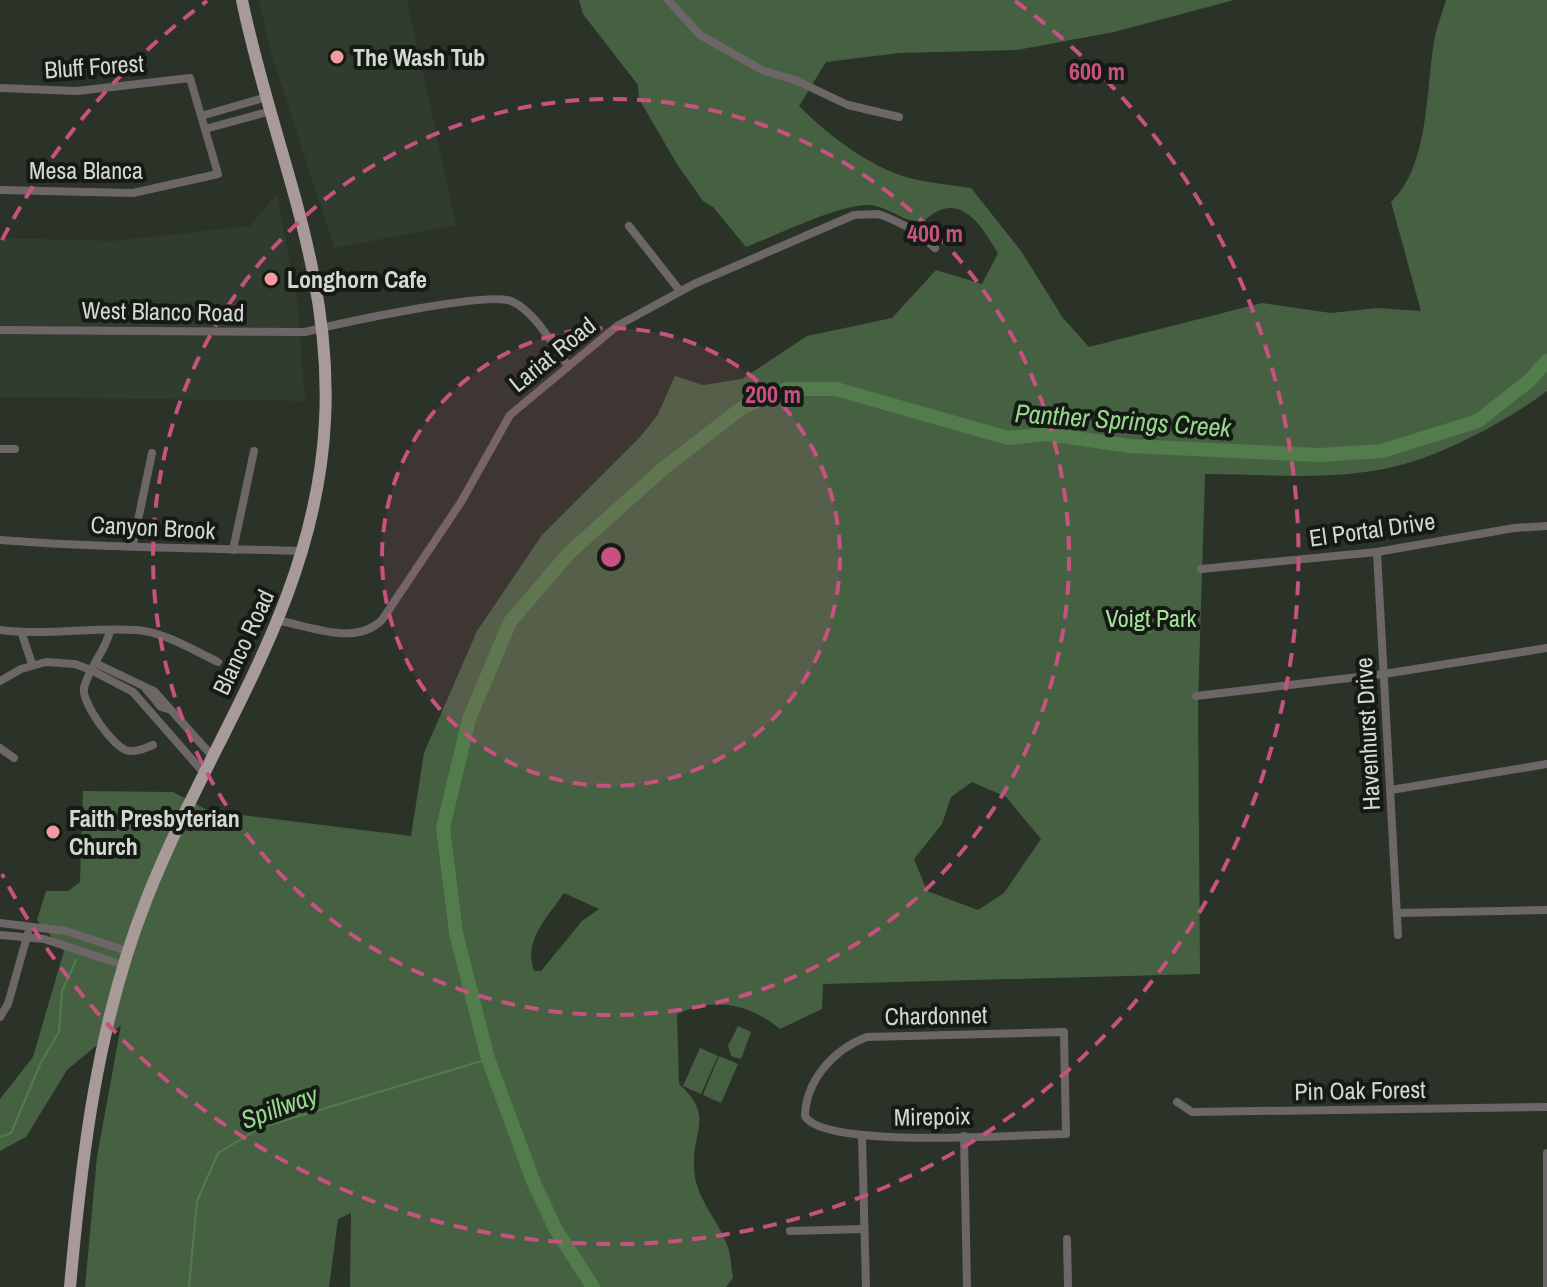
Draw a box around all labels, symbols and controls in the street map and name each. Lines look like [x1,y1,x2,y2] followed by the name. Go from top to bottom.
[353,41,485,73] place label: The Wash Tub
[43,47,145,85] street label: Bluff Forest
[328,48,346,66] marker: The Wash Tub
[1069,55,1125,87] text: 600 m
[29,154,143,186] street label: Mesa Blanca
[907,217,963,249] text: 400 m
[287,263,427,295] place label: Longhorn Cafe
[262,270,280,288] marker: Longhorn Cafe
[81,294,245,328] street label: West Blanco Road
[502,309,602,399] street label: Lariat Road
[745,378,801,410] text: 200 m
[1014,395,1234,445] water label: Panther Springs Creek
[1307,504,1437,554] street label: El Portal Drive
[90,508,216,546] street label: Canyon Brook
[597,543,625,571] centre of rings
[205,584,281,700] street label: Blanco Road
[1106,602,1197,634] park label: Voigt Park
[1347,657,1387,811] street label: Havenhurst Drive
[69,802,240,862] place label: Faith Presbyterian Church
[44,823,62,841] marker: Faith Presbyterian Church
[884,998,988,1032] street label: Chardonnet
[1294,1073,1426,1107] street label: Pin Oak Forest
[236,1077,324,1137] water label: Spillway
[893,1099,971,1133] street label: Mirepoix

